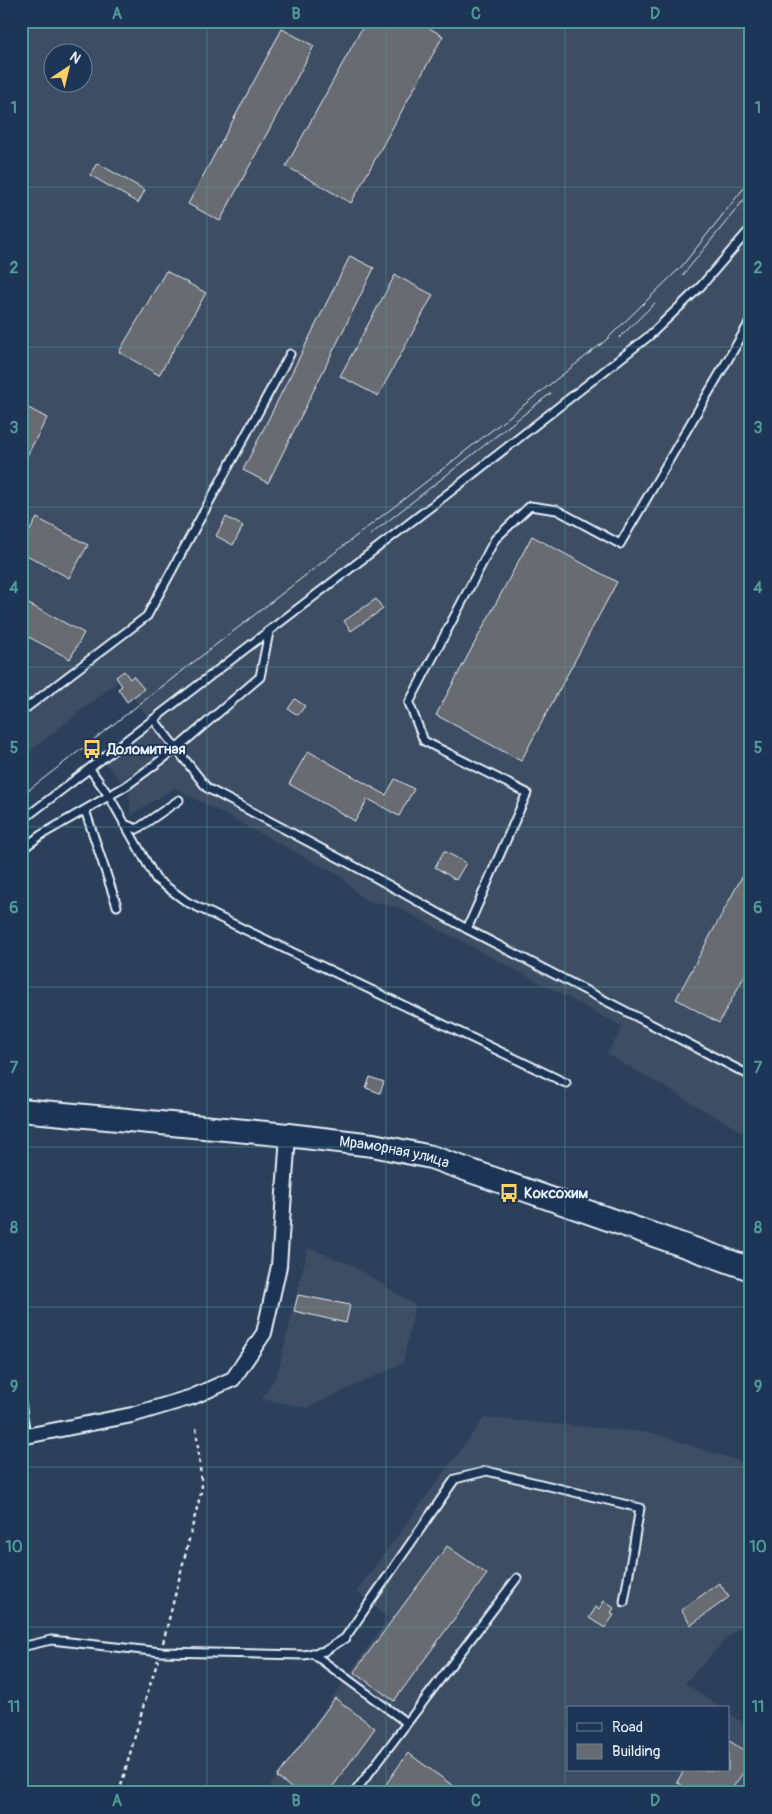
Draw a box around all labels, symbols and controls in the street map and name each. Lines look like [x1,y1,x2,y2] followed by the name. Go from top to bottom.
[112,4,123,24] text: A
[291,4,301,24] text: B
[471,4,481,24] text: C
[650,4,660,24] text: D
[42,42,92,92] north arrow
[66,48,84,67] text: N
[11,98,17,118] text: 1
[755,98,761,118] text: 1
[10,258,19,278] text: 2
[754,258,763,278] text: 2
[10,418,19,438] text: 3
[754,418,763,438] text: 3
[9,578,19,598] text: 4
[753,578,763,598] text: 4
[10,738,19,758] text: 5
[81,738,103,760] bus stop icon: Доломитная
[754,738,763,758] text: 5
[106,740,186,759] place label: Доломитная
[9,898,19,918] text: 6
[753,898,763,918] text: 6
[10,1058,19,1078] text: 7
[754,1058,763,1078] text: 7
[338,1132,452,1172] street label: Мраморная улица
[498,1182,520,1204] bus stop icon: Коксохим
[524,1184,588,1203] place label: Коксохим
[10,1218,18,1238] text: 8
[754,1218,762,1238] text: 8
[10,1377,18,1397] text: 9
[754,1377,762,1397] text: 9
[5,1537,23,1557] text: 10
[749,1537,767,1557] text: 10
[8,1697,20,1717] text: 11
[752,1697,764,1717] text: 11
[567,1706,730,1772] legend
[612,1718,643,1737] text: Road
[612,1742,660,1761] text: Building
[112,1791,123,1811] text: A
[291,1791,301,1811] text: B
[471,1791,481,1811] text: C
[650,1791,660,1811] text: D

